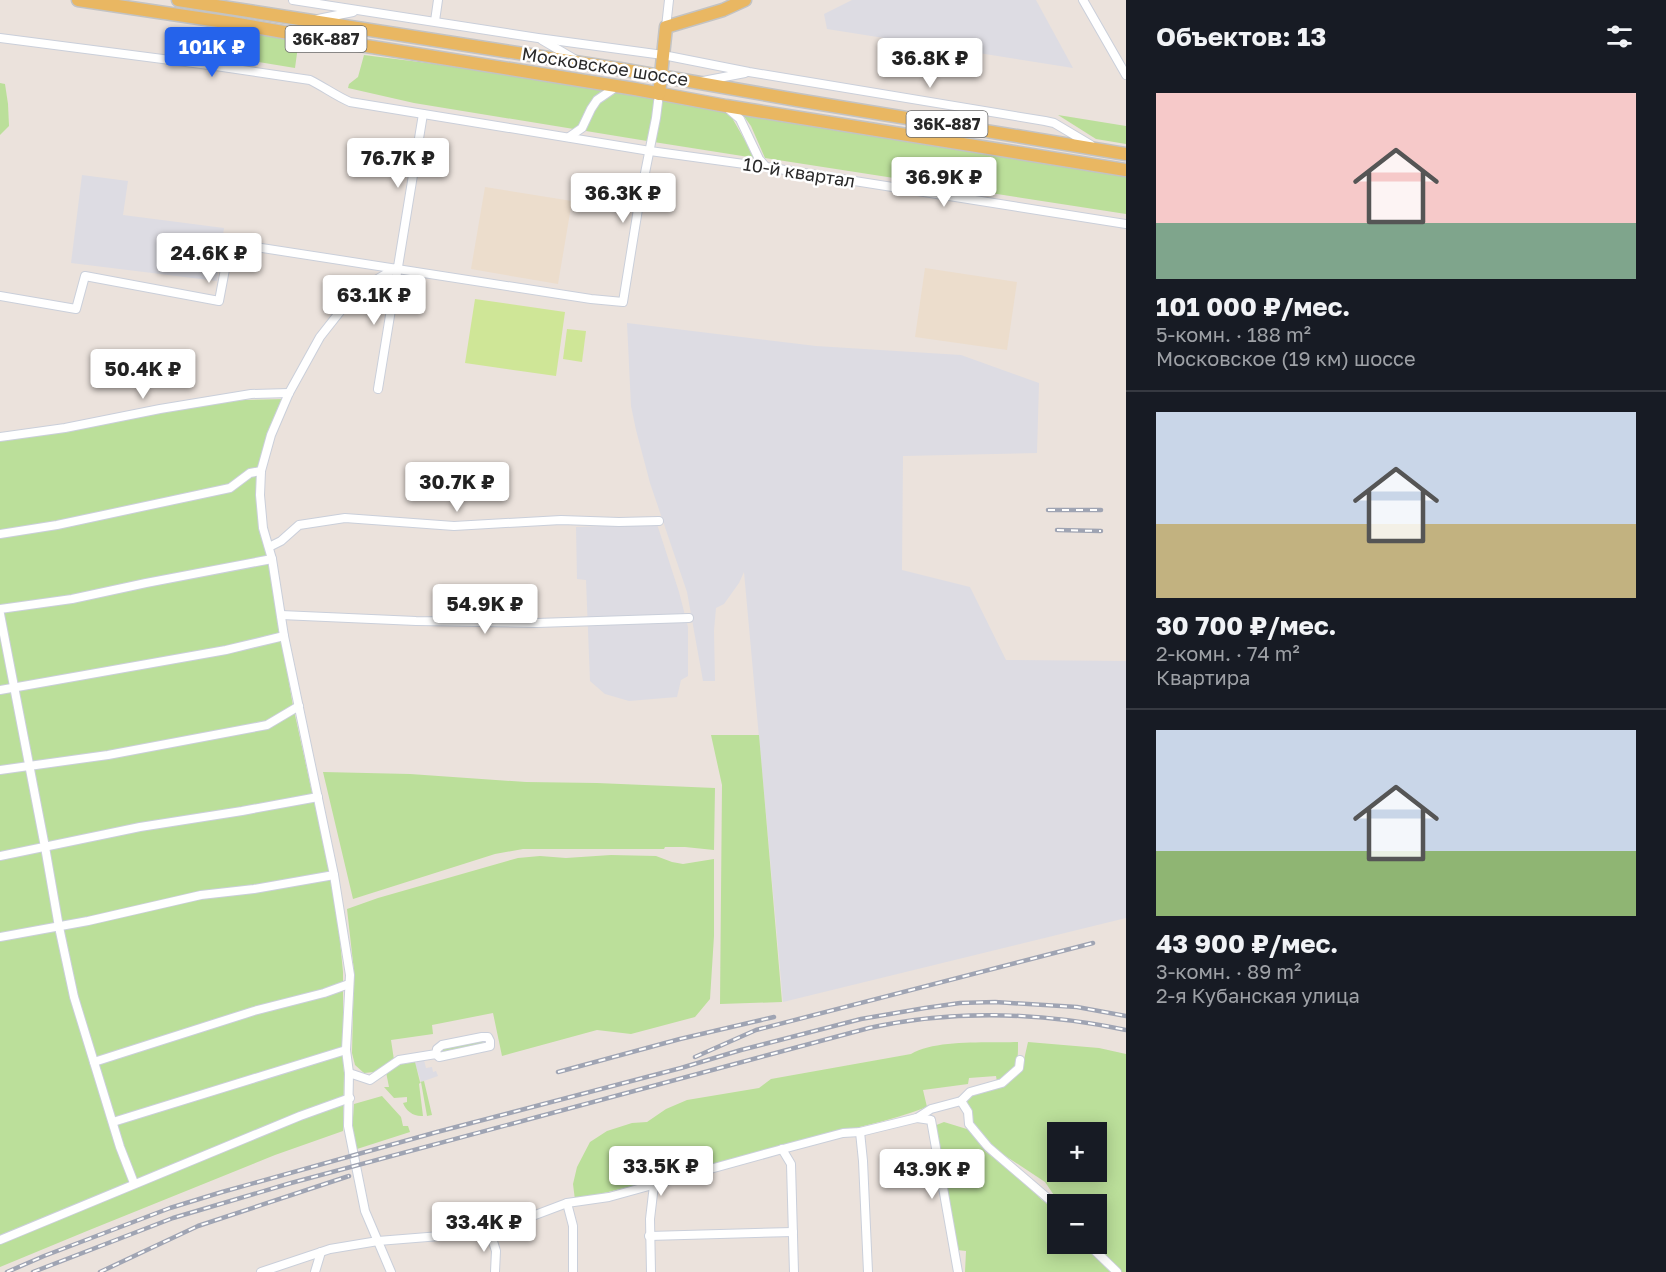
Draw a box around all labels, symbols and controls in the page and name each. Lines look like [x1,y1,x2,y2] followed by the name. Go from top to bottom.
[1603,20,1636,53] icon: filters
[1156,21,1326,52] text: Объектов: 13
[286,26,366,52] road number: 36К-887
[163,27,261,78] pin: 101K ₽
[179,34,245,58] text: 101K ₽
[875,38,985,89] pin: 36.8K ₽
[520,42,690,90] street label: Московское шоссе
[891,45,969,69] text: 36.8K ₽
[906,111,988,137] road number: 36К-887
[1342,132,1450,240] icon: home
[343,138,453,189] pin: 76.7K ₽
[361,145,435,169] text: 76.7K ₽
[742,152,857,192] street label: 10-й квартал
[889,157,999,208] pin: 36.9K ₽
[906,164,983,188] text: 36.9K ₽
[568,173,678,224] pin: 36.3K ₽
[585,180,661,204] text: 36.3K ₽
[154,233,264,284] pin: 24.6K ₽
[171,240,247,264] text: 24.6K ₽
[319,275,429,326] pin: 63.1K ₽
[337,282,411,306] text: 63.1K ₽
[1156,291,1350,322] text: 101 000 ₽/мес.
[1156,322,1311,346] text: 5-комн. · 188 m²
[1156,346,1416,370] text: Московское (19 км) шоссе
[88,349,198,400] pin: 50.4K ₽
[104,356,182,380] text: 50.4K ₽
[1342,451,1450,559] icon: home
[402,462,512,513] pin: 30.7K ₽
[419,469,495,493] text: 30.7K ₽
[430,584,540,635] pin: 54.9K ₽
[447,591,523,615] text: 54.9K ₽
[1156,610,1337,641] text: 30 700 ₽/мес.
[1156,641,1300,665] text: 2-комн. · 74 m²
[1156,665,1250,689] text: Квартира
[1342,769,1450,877] icon: home
[1156,928,1338,959] text: 43 900 ₽/мес.
[1156,959,1301,983] text: 3-комн. · 89 m²
[1156,983,1360,1007] text: 2-я Кубанская улица
[1047,1122,1107,1254] map controls
[1047,1122,1107,1182] button: +
[606,1146,716,1197] pin: 33.5K ₽
[877,1149,987,1200] pin: 43.9K ₽
[623,1153,699,1177] text: 33.5K ₽
[894,1156,970,1180] text: 43.9K ₽
[1047,1194,1107,1254] button: −
[429,1202,539,1253] pin: 33.4K ₽
[446,1209,522,1233] text: 33.4K ₽

